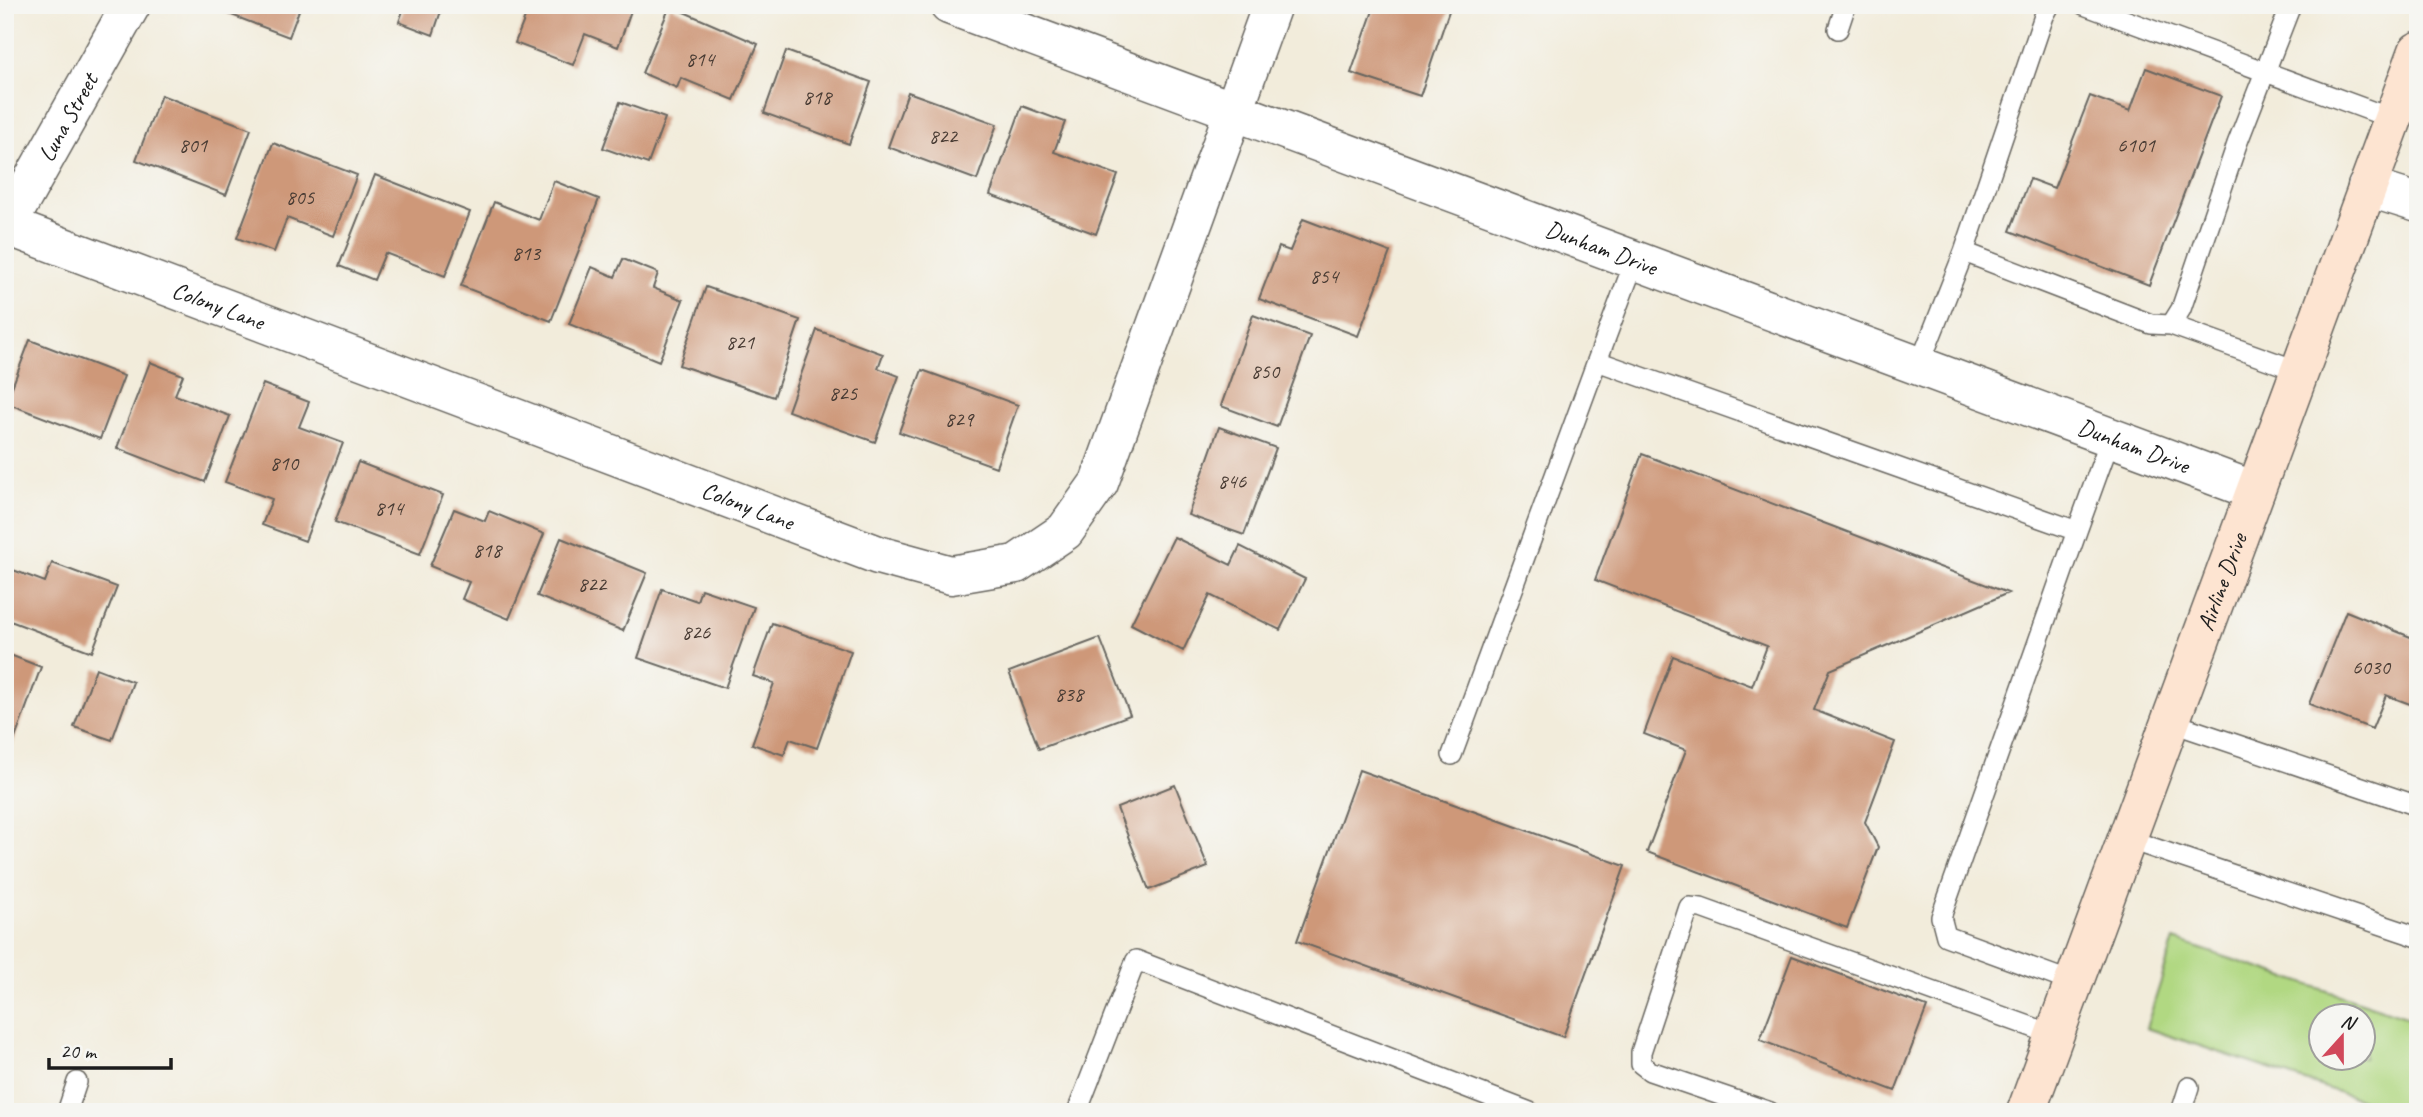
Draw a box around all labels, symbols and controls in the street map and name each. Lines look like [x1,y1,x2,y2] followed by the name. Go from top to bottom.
[686,46,717,72] house number: 814
[31,66,105,167] street label: Luna Street
[803,84,834,110] house number: 818
[929,123,959,149] house number: 822
[179,132,209,158] house number: 801
[2117,132,2156,158] house number: 6101
[286,184,316,210] house number: 805
[1542,213,1663,283] street label: Dunham Drive
[512,240,542,266] house number: 813
[1310,263,1341,289] house number: 854
[168,275,270,337] street label: Colony Lane
[726,329,756,355] house number: 821
[1251,358,1281,384] house number: 850
[829,380,859,406] house number: 825
[945,406,975,432] house number: 829
[2074,411,2195,481] street label: Dunham Drive
[270,450,300,476] house number: 810
[1218,468,1247,494] house number: 846
[698,475,800,538] street label: Colony Lane
[375,495,406,521] house number: 814
[2190,527,2254,635] street label: Airline Drive
[473,537,504,563] house number: 818
[578,571,608,597] house number: 822
[682,619,711,645] house number: 826
[2352,654,2391,680] house number: 6030
[1055,681,1086,707] house number: 838
[2308,1002,2378,1072] north arrow
[2338,1009,2361,1037] text: N
[49,1026,172,1070] scale bar
[60,1038,98,1064] text: 20 m

